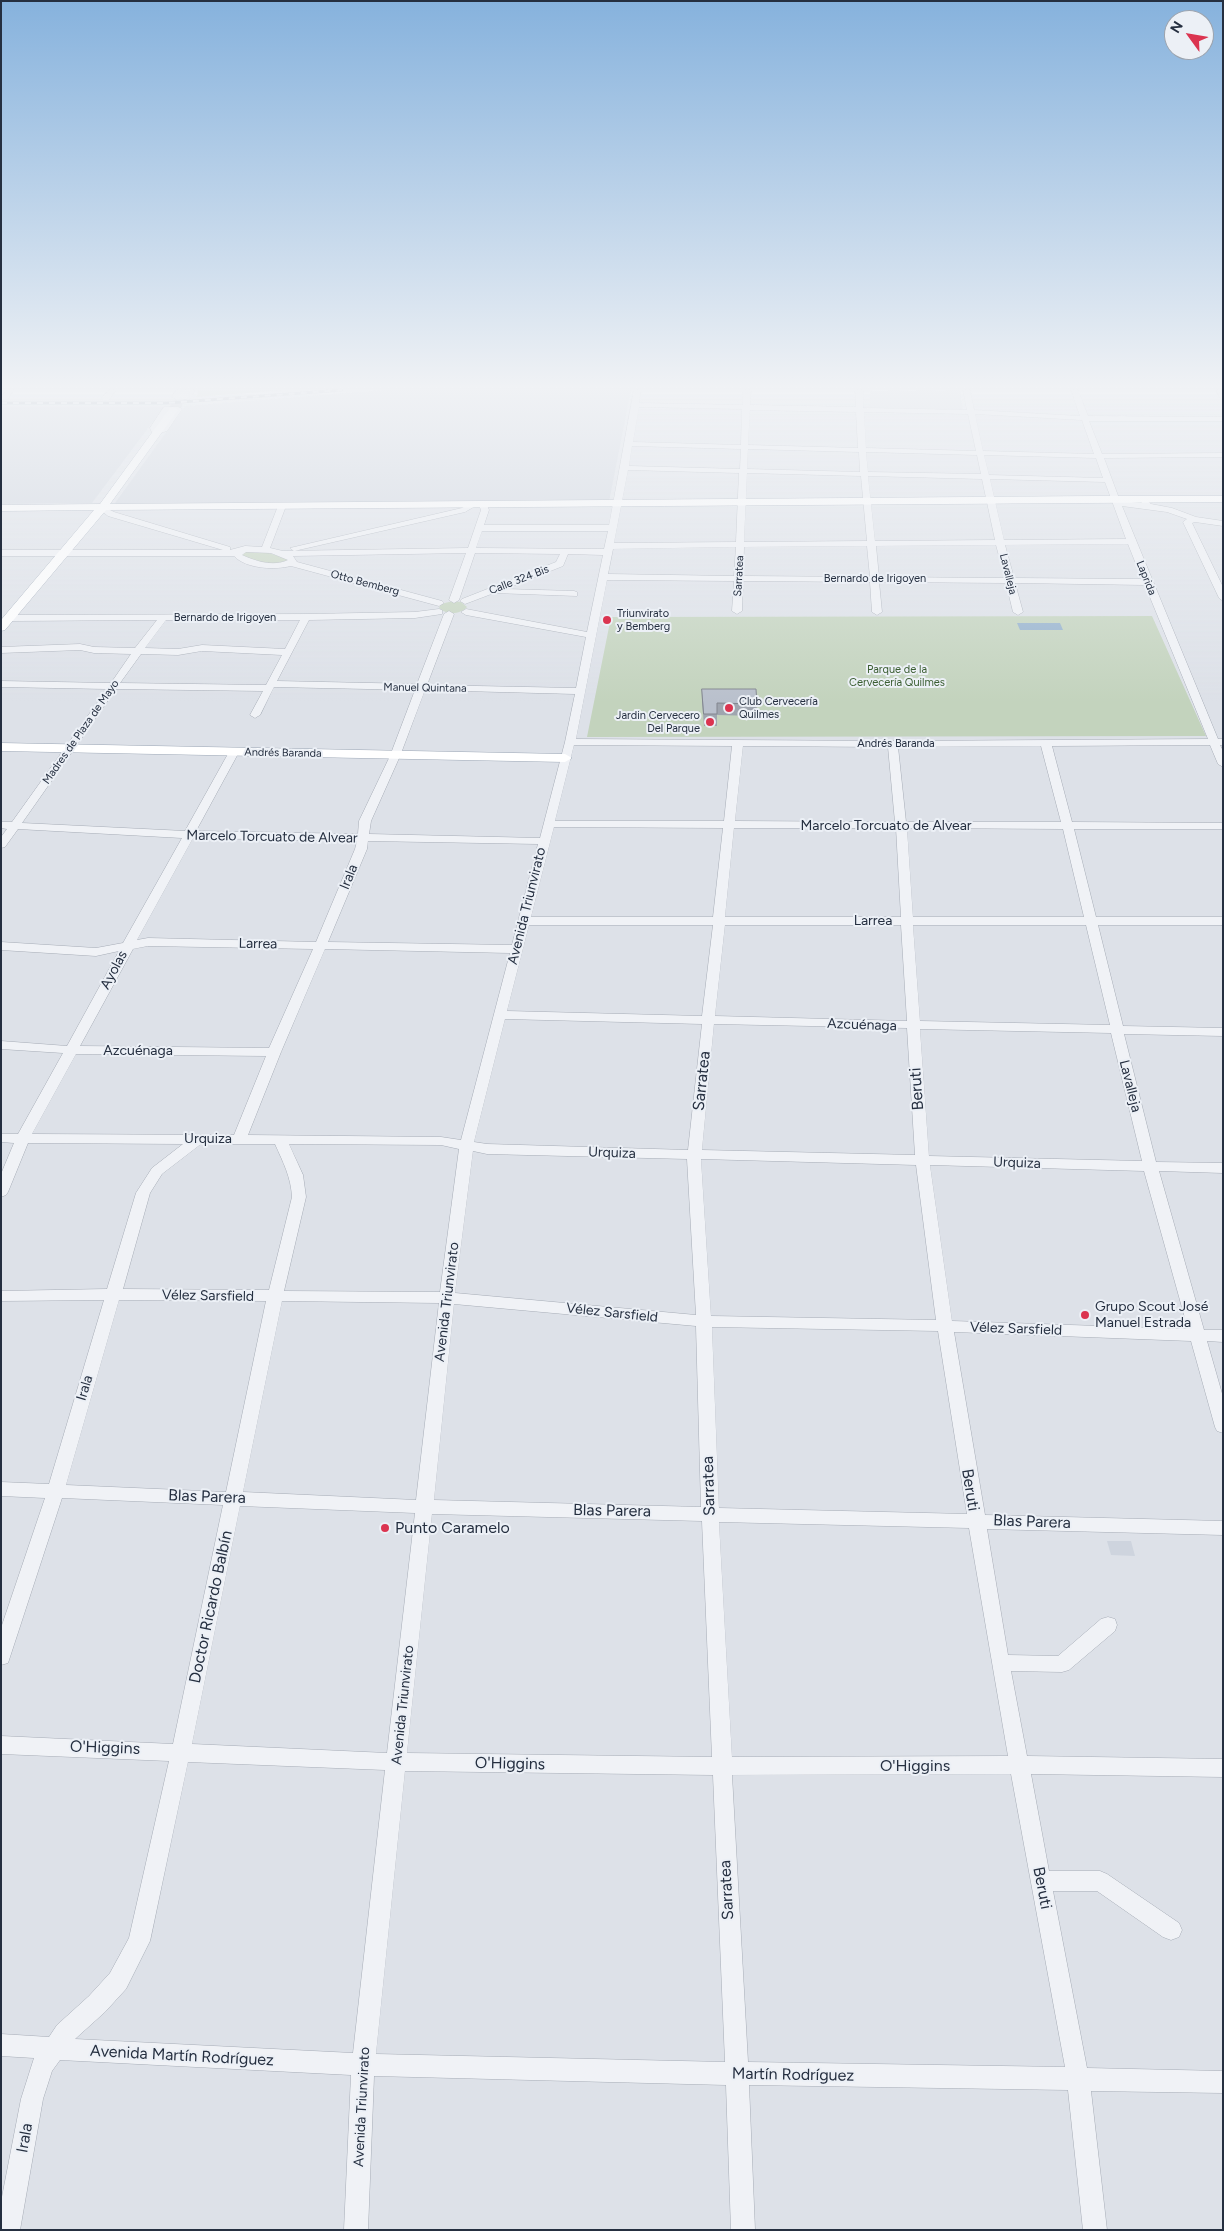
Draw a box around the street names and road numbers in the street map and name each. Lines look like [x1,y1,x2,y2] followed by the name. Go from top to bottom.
[997,552,1019,596] street label: Lavalleja
[731,555,747,597] street label: Sarratea
[1133,559,1159,597] street label: Laprida
[487,563,551,597] street label: Calle 324 Bis
[329,567,401,599] street label: Otto Bemberg
[824,572,926,586] street label: Bernardo de Irigoyen
[174,611,276,625] street label: Bernardo de Irigoyen
[40,677,122,787] street label: Madres de Plaza de Mayo
[383,681,467,695] street label: Manuel Quintana
[857,737,935,751] street label: Andrés Baranda
[244,746,322,760] street label: Andrés Baranda
[800,818,972,834] street label: Marcelo Torcuato de Alvear
[186,827,358,847] street label: Marcelo Torcuato de Alvear
[504,846,550,966] street label: Avenida Triunvirato
[336,862,362,892] street label: Irala
[854,913,892,929] street label: Larrea
[239,935,277,953] street label: Larrea
[97,948,131,992] street label: Ayolas
[827,1015,897,1035] street label: Azcuénaga
[103,1043,173,1059] street label: Azcuénaga
[689,1050,715,1112] street label: Sarratea
[1115,1058,1145,1114] street label: Lavalleja
[906,1067,928,1111] street label: Beruti
[184,1131,232,1147] street label: Urquiza
[588,1144,636,1162] street label: Urquiza
[993,1154,1041,1172] street label: Urquiza
[431,1241,463,1363] street label: Avenida Triunvirato
[162,1287,254,1305] street label: Vélez Sarsfield
[565,1300,659,1326] street label: Vélez Sarsfield
[970,1319,1062,1339] street label: Vélez Sarsfield
[73,1373,97,1403] street label: Irala
[698,1456,720,1516] street label: Sarratea
[957,1467,983,1513] street label: Beruti
[168,1486,246,1508] street label: Blas Parera
[573,1501,651,1521] street label: Blas Parera
[993,1511,1071,1533] street label: Blas Parera
[185,1529,237,1685] street label: Doctor Ricardo Balbín
[388,1644,418,1766] street label: Avenida Triunvirato
[70,1737,140,1759] street label: O'Higgins
[475,1754,545,1774] street label: O'Higgins
[880,1756,950,1776] street label: O'Higgins
[716,1860,738,1920] street label: Sarratea
[1029,1865,1055,1911] street label: Beruti
[90,2042,274,2070] street label: Avenida Martín Rodríguez
[350,2046,374,2168] street label: Avenida Triunvirato
[732,2064,854,2086] street label: Martín Rodríguez
[13,2122,37,2154] street label: Irala

